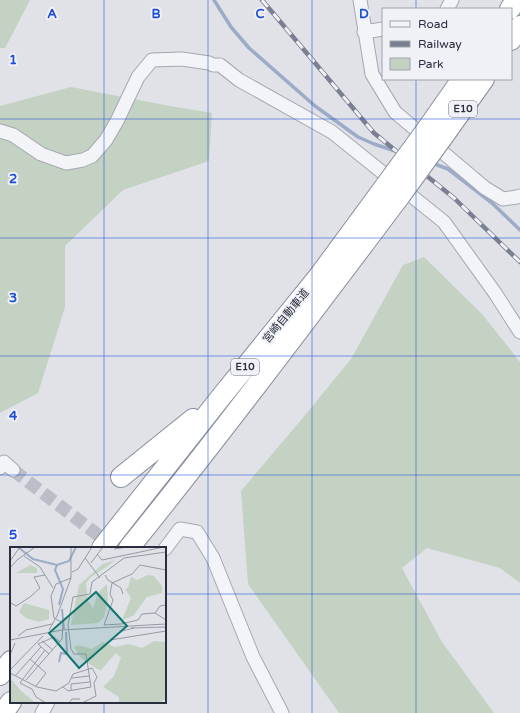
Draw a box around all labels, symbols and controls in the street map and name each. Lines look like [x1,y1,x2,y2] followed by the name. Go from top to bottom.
[47,6,57,22] text: A
[151,6,161,22] text: B
[255,6,265,22] text: C
[359,6,369,22] text: D
[382,8,512,80] legend
[418,17,448,31] text: Road
[418,37,462,51] text: Railway
[9,52,17,68] text: 1
[418,57,444,71] text: Park
[449,101,477,117] road number: E10
[9,171,17,187] text: 2
[260,286,312,346] street label: 宮崎自動車道
[9,290,17,306] text: 3
[231,359,259,375] road number: E10
[9,408,18,424] text: 4
[9,527,17,543] text: 5
[10,547,166,703] inset map

